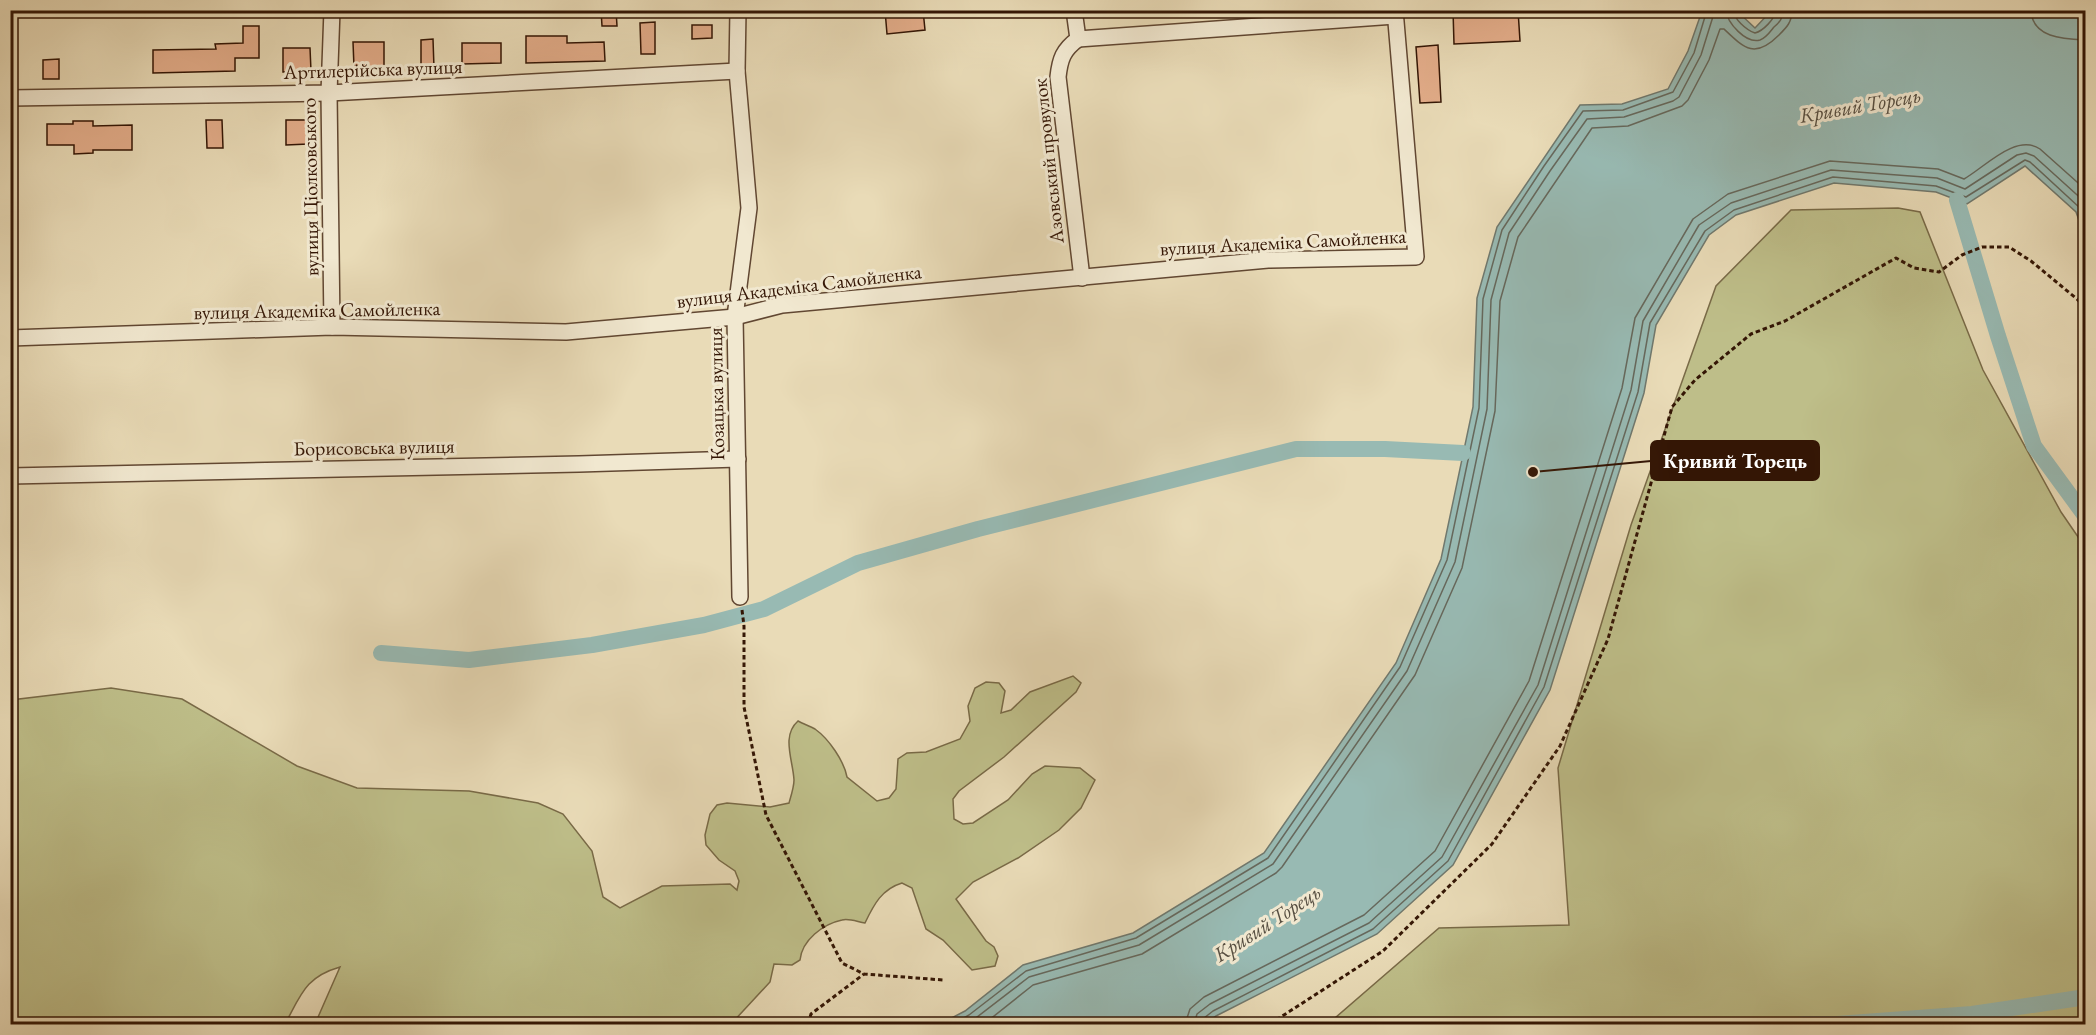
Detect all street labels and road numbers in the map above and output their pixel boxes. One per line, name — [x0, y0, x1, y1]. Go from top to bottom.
street label: Артилерійська вулиця — [282, 53, 463, 85]
street label: Азовський провулок — [1026, 77, 1070, 246]
street label: вулиця Ціолковського — [295, 97, 325, 276]
street label: вулиця Академіка Самойленка — [1159, 223, 1407, 261]
street label: вулиця Академіка Самойленка — [675, 258, 923, 314]
street label: вулиця Академіка Самойленка — [193, 295, 441, 325]
street label: Козацька вулиця — [702, 327, 730, 461]
street label: Борисовська вулиця — [293, 433, 455, 461]

